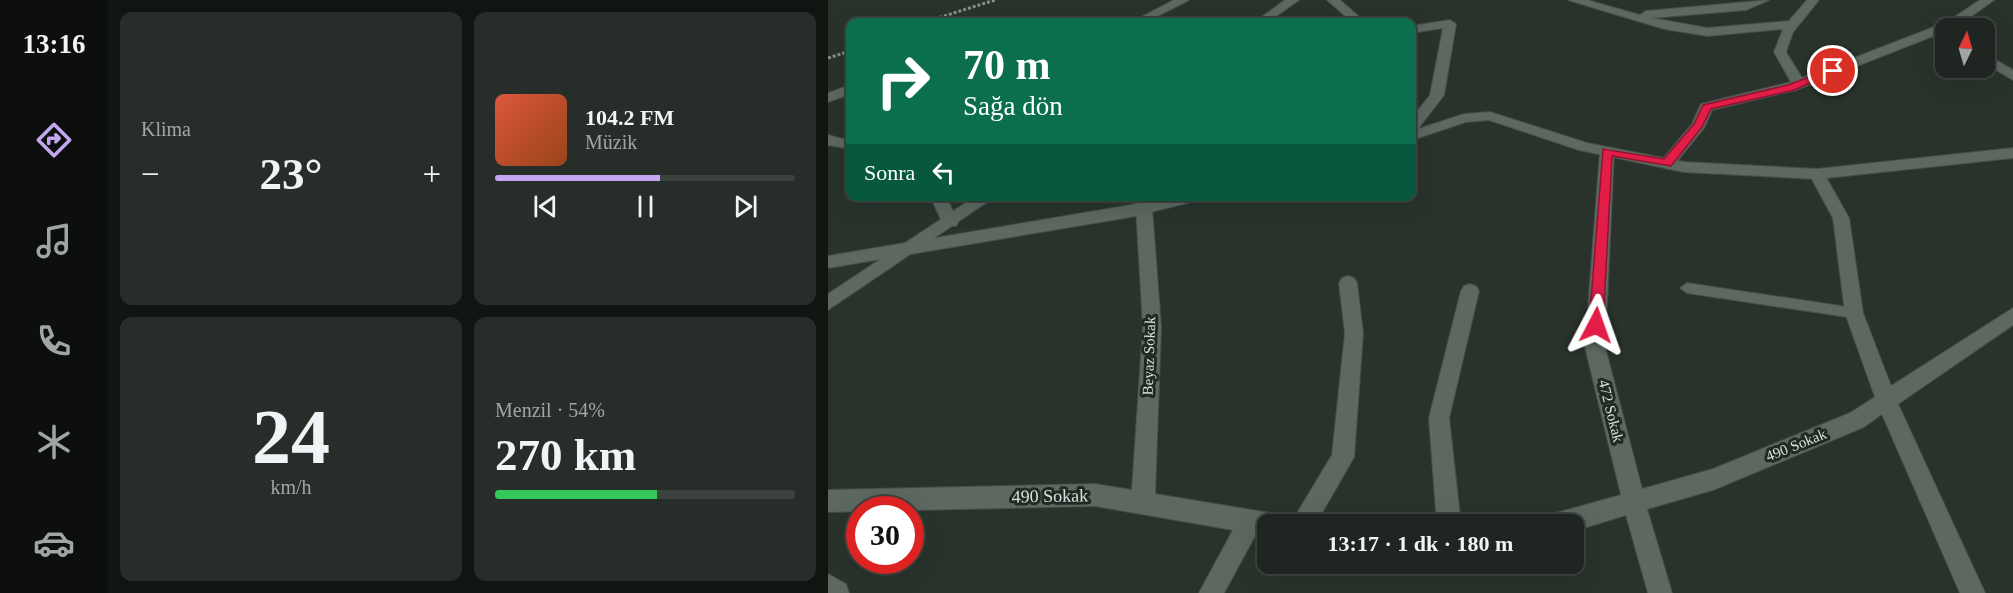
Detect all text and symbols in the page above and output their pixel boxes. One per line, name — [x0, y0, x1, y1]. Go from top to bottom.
north arrow — [1935, 18, 1995, 78]
map controls — [1935, 18, 1995, 78]
text: 13:16 — [23, 29, 86, 59]
icon: right — [864, 42, 942, 120]
text: 70 m — [963, 42, 1051, 88]
pin — [1807, 45, 1858, 96]
icon: arrive — [1816, 54, 1849, 87]
text: Sağa dön — [963, 91, 1063, 121]
text: 104.2 FM — [585, 105, 674, 130]
text: Klima — [141, 118, 191, 140]
icon: directions — [33, 119, 75, 161]
text: Müzik — [585, 131, 637, 153]
text: 23° — [260, 149, 323, 199]
text: − — [141, 156, 160, 192]
text: + — [422, 156, 441, 192]
icon: left — [927, 156, 960, 189]
text: Sonra — [864, 160, 915, 185]
icon: previous — [529, 190, 562, 223]
icon: pause — [629, 190, 662, 223]
icon: next — [729, 190, 762, 223]
icon: music — [33, 220, 75, 262]
position arrow — [1564, 293, 1628, 357]
street label: Beyaz Sokak — [1140, 316, 1158, 396]
icon: phone — [33, 320, 75, 362]
street label: 472 Sokak — [1596, 378, 1627, 444]
text: 24 — [252, 393, 330, 480]
text: Menzil · 54% — [495, 399, 605, 421]
icon: climate — [33, 421, 75, 463]
street label: 490 Sokak — [1763, 425, 1829, 464]
text: 270 km — [495, 430, 636, 480]
text: km/h — [270, 476, 312, 498]
street label: 490 Sokak — [1012, 485, 1088, 507]
speed limit sign: 30 — [846, 496, 924, 574]
icon: car — [33, 522, 75, 564]
text: 13:17 · 1 dk · 180 m — [1328, 531, 1513, 556]

